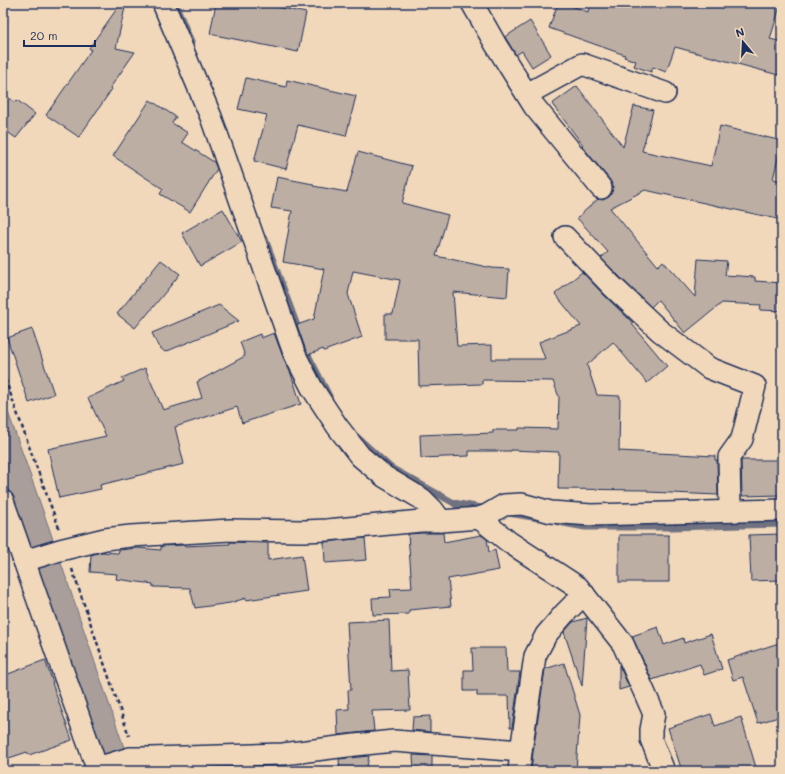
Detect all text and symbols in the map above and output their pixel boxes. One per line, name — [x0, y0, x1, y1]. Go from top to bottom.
scale bar — [24, 22, 95, 48]
north arrow — [723, 22, 763, 62]
text: N — [733, 24, 746, 40]
text: 20 m — [30, 27, 58, 43]

